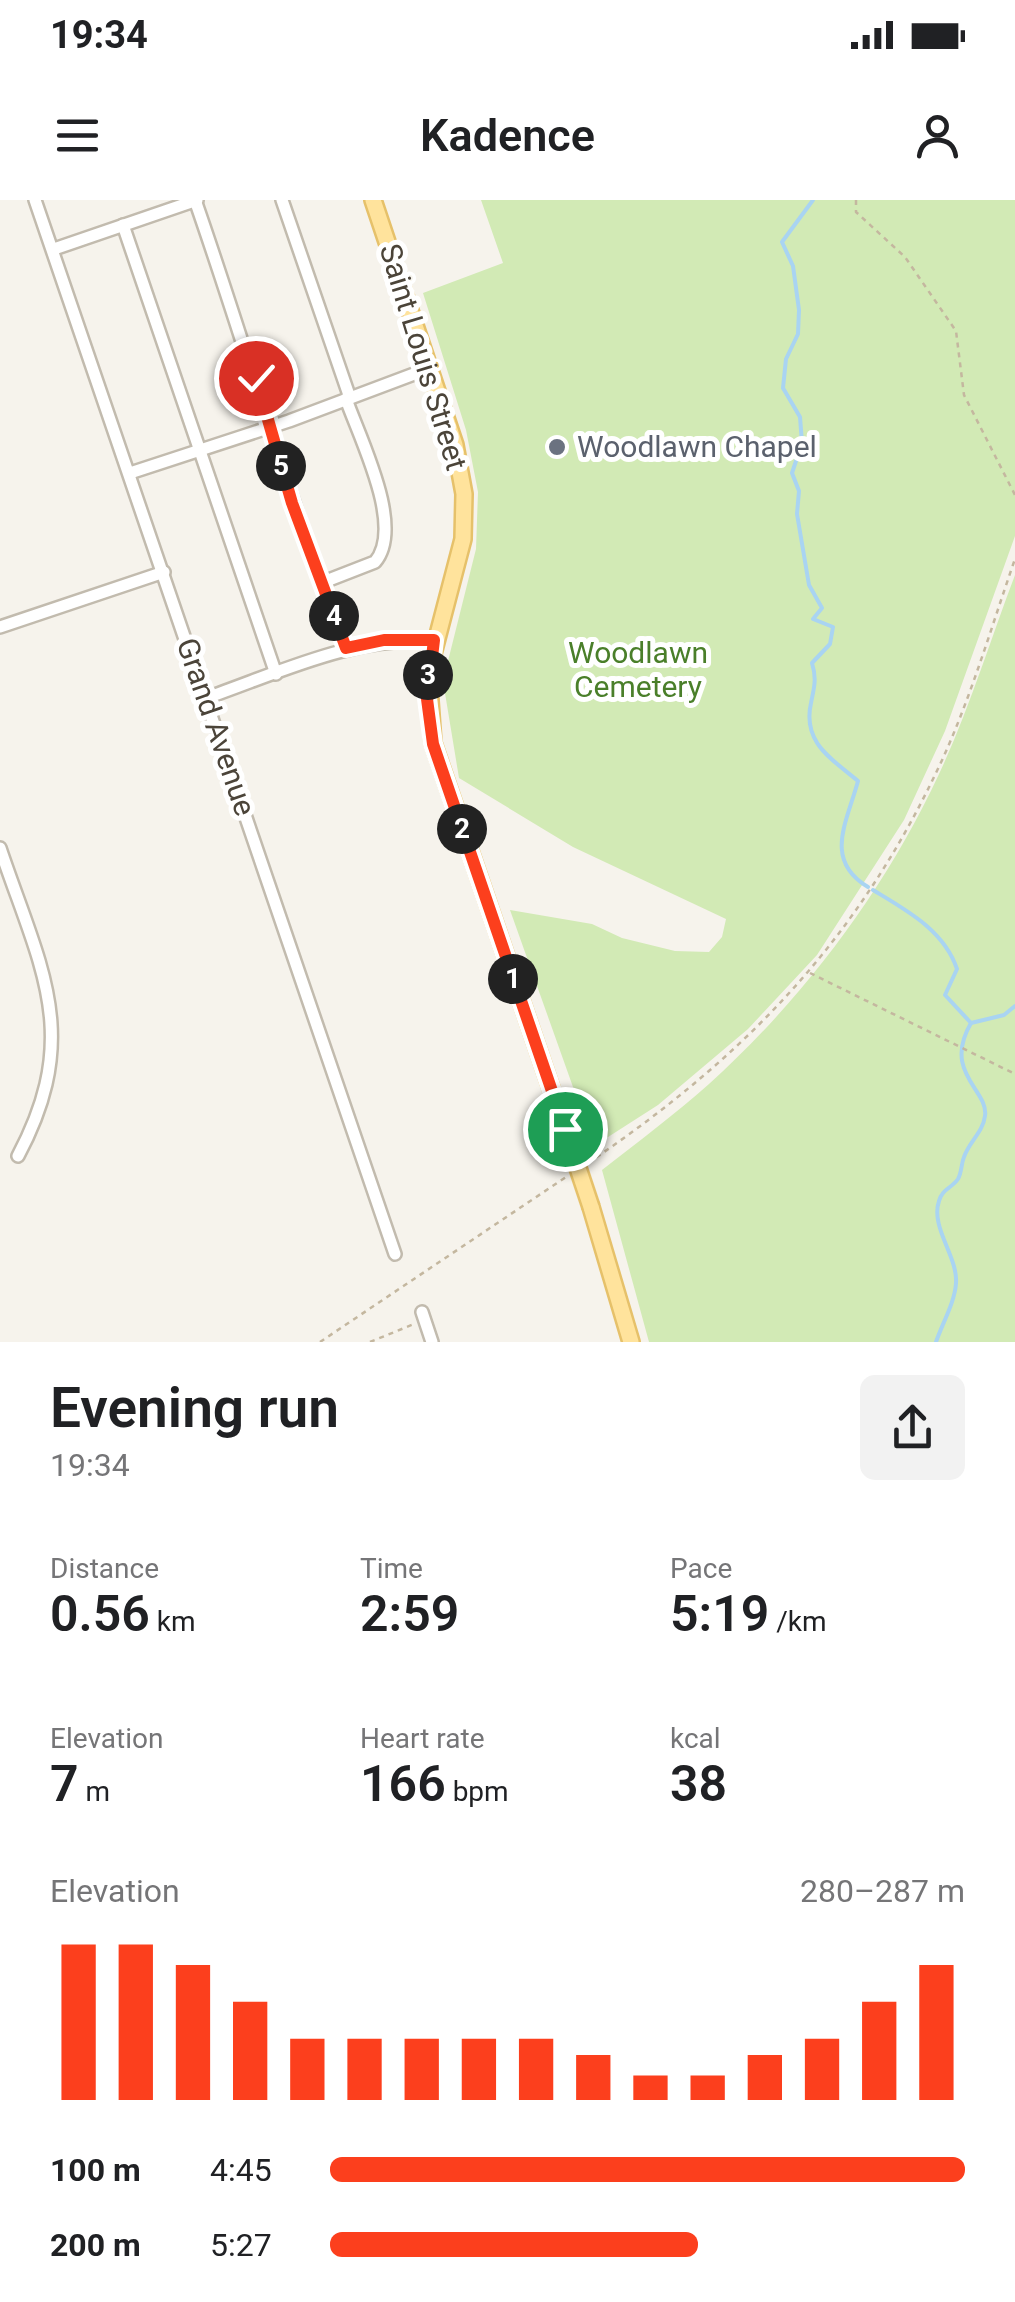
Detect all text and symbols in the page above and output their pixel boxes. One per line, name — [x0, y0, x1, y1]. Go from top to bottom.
text: 19:34 — [50, 13, 148, 57]
icon: menu — [50, 108, 105, 163]
icon: person — [910, 108, 965, 163]
text: Kadence — [420, 109, 595, 162]
street label: Saint Louis Street — [372, 240, 474, 474]
pin — [214, 336, 299, 421]
icon: check — [229, 351, 284, 406]
place label: Woodlawn Chapel — [577, 429, 817, 464]
marker: Woodlawn Chapel — [546, 436, 568, 458]
pin: 5 — [256, 441, 306, 491]
text: 5 — [273, 449, 289, 482]
pin: 4 — [309, 591, 359, 641]
text: 4 — [326, 599, 342, 632]
street label: Grand Avenue — [170, 634, 263, 820]
park label: Woodlawn Cemetery — [568, 635, 708, 704]
pin: 3 — [403, 650, 453, 700]
text: 3 — [420, 658, 436, 691]
pin: 2 — [437, 804, 487, 854]
text: 2 — [454, 812, 470, 845]
pin: 1 — [488, 954, 538, 1004]
text: 1 — [505, 962, 521, 995]
pin — [523, 1087, 608, 1172]
icon: arrive — [538, 1102, 593, 1157]
button: share — [860, 1375, 965, 1480]
text: Evening run — [50, 1376, 339, 1440]
text: 19:34 — [50, 1446, 130, 1484]
text: Distance — [50, 1552, 159, 1585]
text: Time — [360, 1552, 423, 1585]
text: Pace — [670, 1552, 732, 1585]
text: 0.56 — [50, 1585, 150, 1643]
text: 2:59 — [360, 1585, 459, 1643]
text: 5:19 — [670, 1585, 769, 1643]
text: km — [150, 1605, 196, 1638]
text: /km — [769, 1605, 827, 1638]
text: Elevation — [50, 1722, 163, 1755]
text: Heart rate — [360, 1722, 485, 1755]
text: kcal — [670, 1722, 721, 1755]
text: 7 — [50, 1755, 79, 1813]
text: 166 — [360, 1755, 446, 1813]
text: 38 — [670, 1755, 727, 1813]
text: m — [79, 1775, 110, 1808]
text: bpm — [446, 1775, 509, 1808]
text: Elevation — [50, 1872, 180, 1910]
text: 280–287 m — [800, 1872, 965, 1910]
text: 100 m — [50, 2151, 141, 2189]
text: 4:45 — [210, 2151, 272, 2189]
text: 200 m — [50, 2226, 141, 2264]
text: 5:27 — [210, 2226, 272, 2264]

